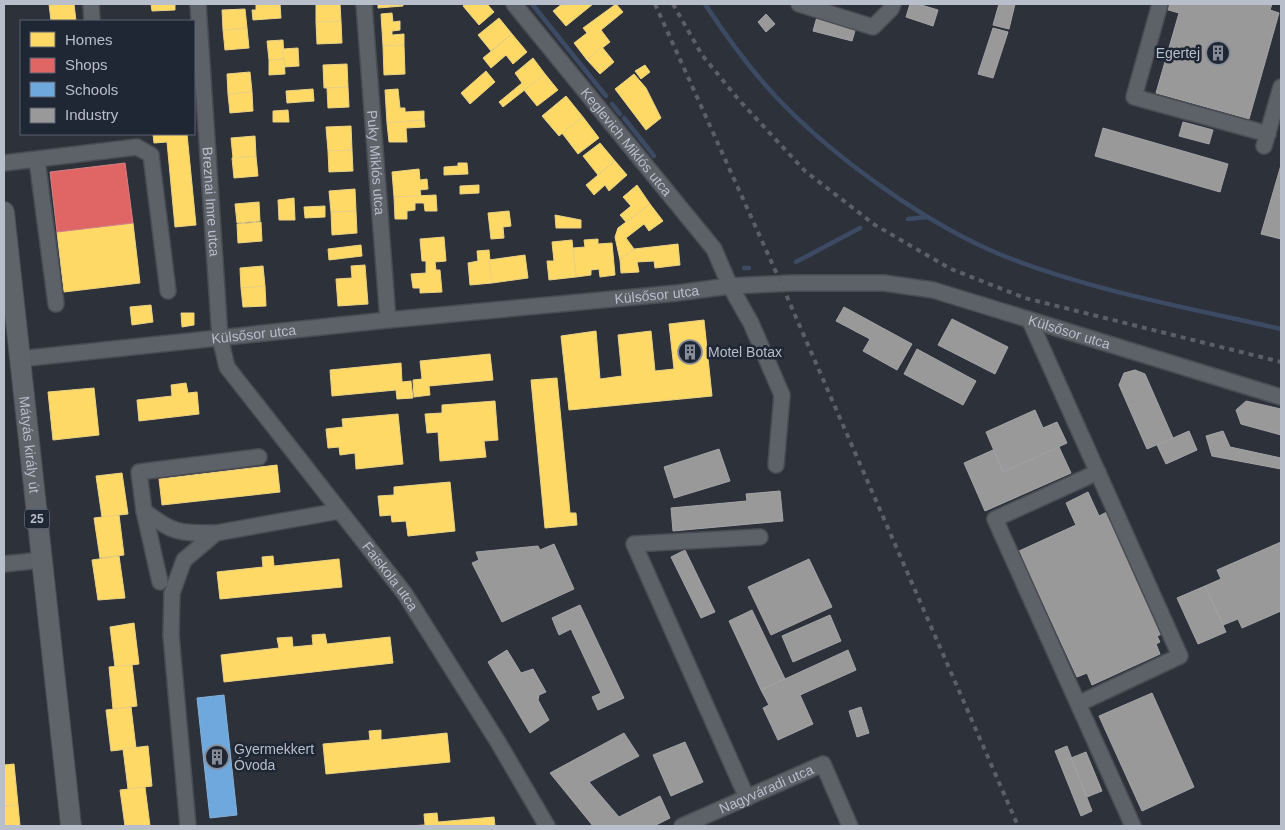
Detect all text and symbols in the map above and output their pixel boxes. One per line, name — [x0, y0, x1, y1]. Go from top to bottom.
legend — [20, 20, 195, 135]
text: Homes — [65, 31, 113, 48]
building icon: Egertej — [1205, 40, 1231, 66]
place label: Egertej — [1156, 45, 1200, 61]
text: Shops — [65, 56, 108, 73]
text: Schools — [65, 81, 118, 98]
street label: Keglevich Miklós utca — [578, 85, 676, 199]
text: Industry — [65, 106, 119, 123]
street label: Puky Miklós utca — [364, 110, 388, 216]
street label: Breznai Imre utca — [199, 146, 223, 257]
street label: Külsősor utca — [614, 282, 700, 307]
street label: Külsősor utca — [1026, 312, 1112, 352]
street label: Külsősor utca — [211, 322, 297, 347]
building icon: Motel Botax — [677, 339, 703, 365]
place label: Motel Botax — [708, 344, 782, 360]
street label: Mátyás király út — [16, 395, 43, 494]
road number: 25 — [24, 509, 50, 528]
street label: Faiskola utca — [359, 538, 422, 614]
place label: Gyermekkert Óvoda — [234, 741, 314, 773]
building icon: Gyermekkert Óvoda — [204, 744, 230, 770]
street label: Nagyváradi utca — [717, 761, 816, 817]

